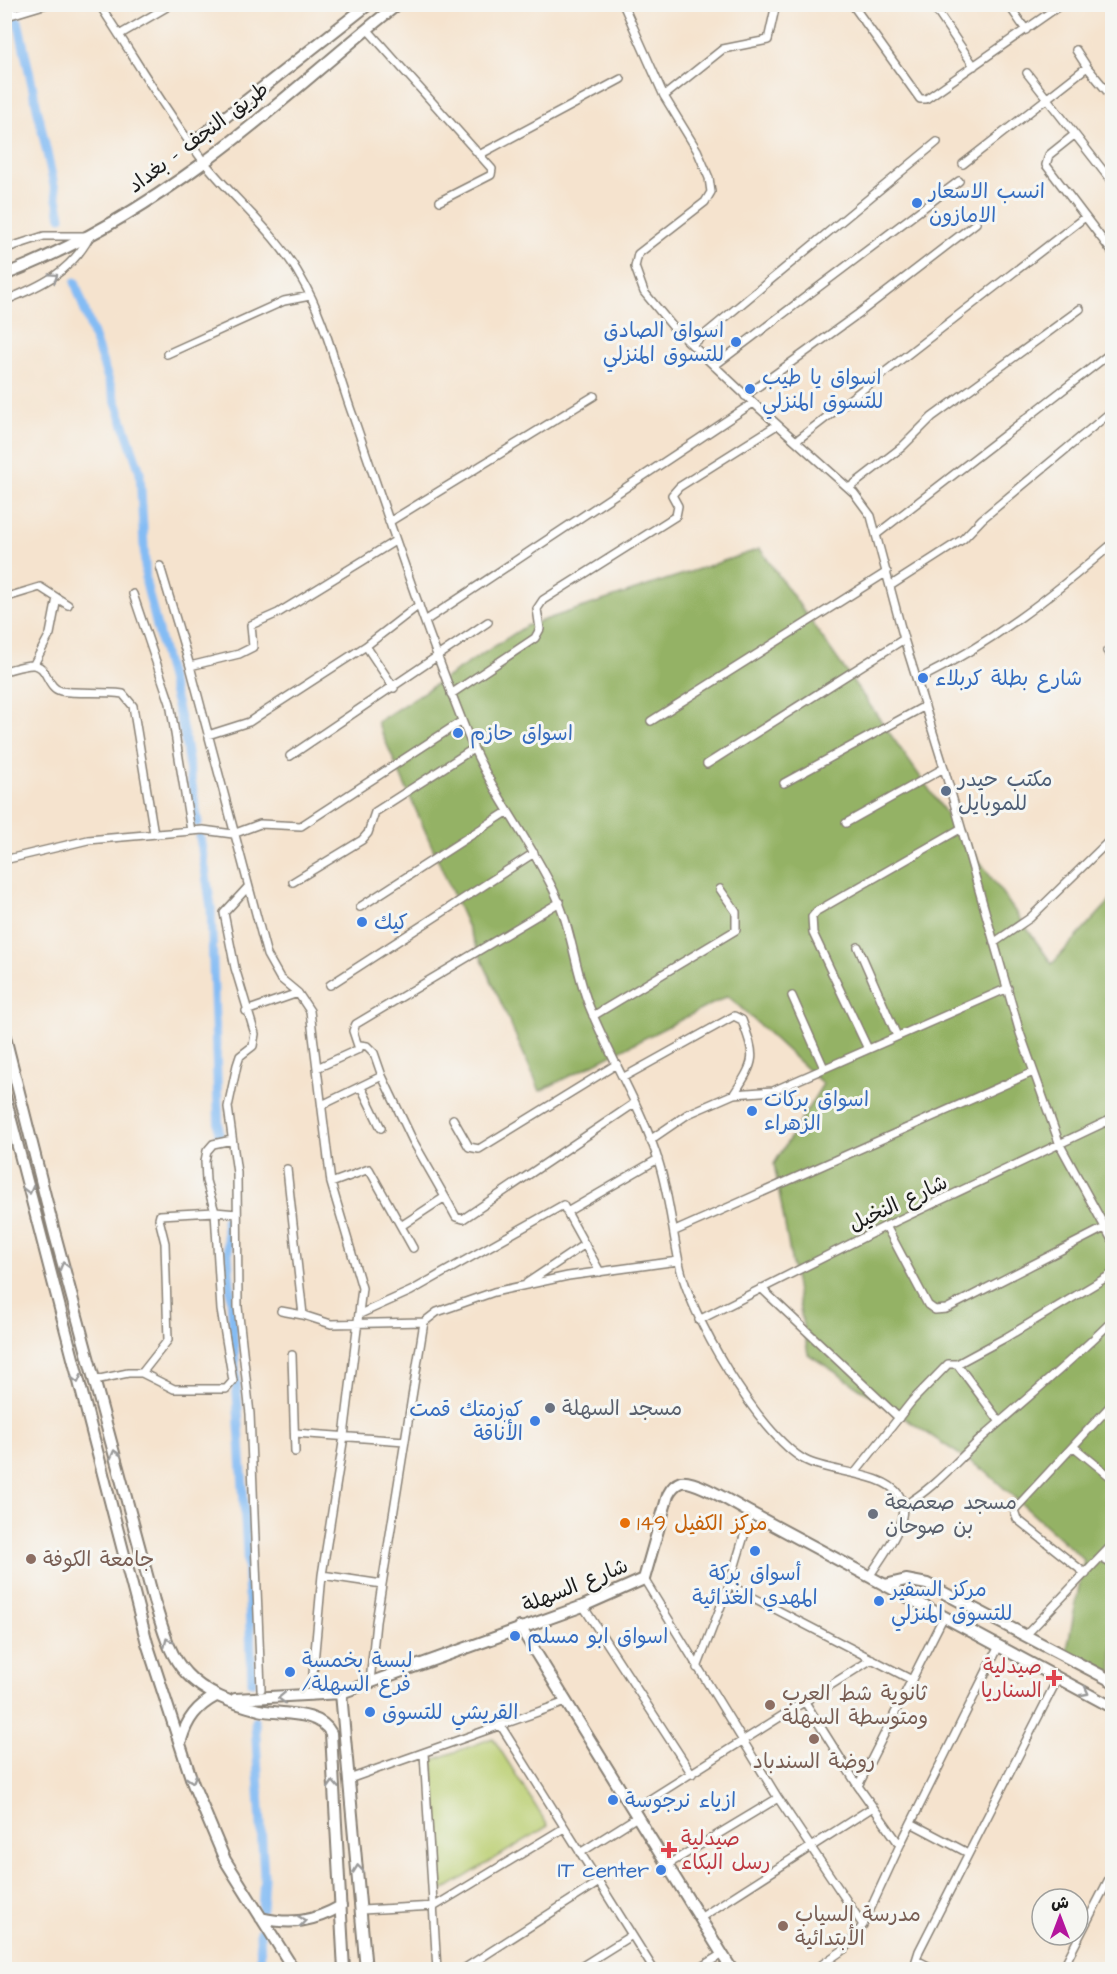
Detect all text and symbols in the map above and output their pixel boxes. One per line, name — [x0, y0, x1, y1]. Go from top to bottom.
street label: طريق النجف - بغداد — [122, 75, 275, 200]
place label: انسب الاسعار الامازون — [927, 177, 1045, 230]
marker: انسب الاسعار الامازون — [910, 196, 924, 210]
one-way arrow — [48, 273, 59, 284]
place label: اسواق الصادق للتسوق المنزلي — [603, 316, 724, 373]
marker: اسواق الصادق للتسوق المنزلي — [729, 335, 743, 349]
place label: اسواق يا طيب للتسوق المنزلي — [762, 363, 883, 420]
marker: اسواق يا طيب للتسوق المنزلي — [743, 382, 757, 396]
place label: شارع بطلة كربلاء — [935, 664, 1082, 693]
marker: شارع بطلة كربلاء — [916, 671, 930, 685]
place label: اسواق حازم — [470, 719, 573, 749]
marker: اسواق حازم — [451, 726, 465, 740]
place label: مكتب حيدر للموبايل — [956, 765, 1053, 818]
marker: مكتب حيدر للموبايل — [939, 784, 953, 798]
place label: كيك — [374, 908, 408, 937]
marker: كيك — [355, 915, 369, 929]
place label: اسواق بركات الزهراء — [764, 1085, 869, 1138]
marker: اسواق بركات الزهراء — [745, 1104, 759, 1118]
street label: شارع النخيل — [844, 1168, 952, 1239]
one-way arrow — [22, 1185, 35, 1195]
one-way arrow — [59, 1261, 71, 1272]
one-way arrow — [70, 1374, 83, 1384]
place label: مسجد السهلة — [562, 1394, 682, 1423]
place label: كوزمتك قمت الأناقة — [409, 1395, 523, 1448]
marker: مسجد السهلة — [543, 1401, 557, 1415]
marker: كوزمتك قمت الأناقة — [528, 1414, 542, 1428]
one-way arrow — [109, 1450, 122, 1460]
place label: مسجد صعصعة بن صوحان — [885, 1488, 1017, 1541]
marker: مسجد صعصعة بن صوحان — [866, 1507, 880, 1521]
place label: مركز الكفيل 149 — [637, 1509, 767, 1538]
marker: مركز الكفيل 149 — [618, 1516, 632, 1530]
marker: أسواق بركة المهدي الغذائية — [748, 1544, 762, 1558]
place label: جامعة الكوفة — [43, 1545, 154, 1574]
street label: شارع السهلة — [518, 1551, 632, 1620]
marker: جامعة الكوفة — [24, 1552, 38, 1566]
place label: أسواق بركة المهدي الغذائية — [692, 1559, 818, 1612]
place label: مركز السفير للتسوق المنزلي — [889, 1575, 1012, 1632]
marker: مركز السفير للتسوق المنزلي — [872, 1594, 886, 1608]
place label: اسواق ابو مسلم — [527, 1622, 668, 1652]
marker: اسواق ابو مسلم — [508, 1629, 522, 1643]
one-way arrow — [163, 1637, 175, 1648]
place label: لبسة بخمسة /فرع السهلة — [302, 1646, 413, 1699]
place label: صيدلية السناريا — [981, 1652, 1042, 1705]
marker: لبسة بخمسة /فرع السهلة — [283, 1665, 297, 1679]
marker: صيدلية السناريا — [1047, 1671, 1061, 1685]
place label: ثانوية شط العرب ومتوسطة السهلة — [782, 1679, 928, 1732]
one-way arrow — [1079, 1685, 1089, 1696]
one-way arrow — [277, 1691, 286, 1704]
place label: القريشي للتسوق — [382, 1698, 518, 1731]
marker: ثانوية شط العرب ومتوسطة السهلة — [763, 1698, 777, 1712]
marker: القريشي للتسوق — [363, 1705, 377, 1719]
marker: روضة السندباد — [807, 1732, 821, 1746]
place label: روضة السندباد — [753, 1747, 875, 1776]
one-way arrow — [185, 1773, 197, 1784]
one-way arrow — [327, 1781, 340, 1790]
place label: ازياء نرجوسة — [625, 1786, 736, 1815]
marker: ازياء نرجوسة — [606, 1793, 620, 1807]
place label: صيدلية رسل البكاء — [681, 1824, 770, 1877]
marker: صيدلية رسل البكاء — [662, 1843, 676, 1857]
place label: IT center — [558, 1856, 649, 1885]
marker: IT center — [654, 1863, 668, 1877]
one-way arrow — [352, 1865, 365, 1874]
north arrow — [1030, 1887, 1090, 1947]
text: ش — [1051, 1892, 1069, 1914]
place label: مدرسة السياب الأبتدائية — [795, 1900, 921, 1953]
one-way arrow — [297, 1915, 307, 1927]
marker: مدرسة السياب الأبتدائية — [776, 1919, 790, 1933]

